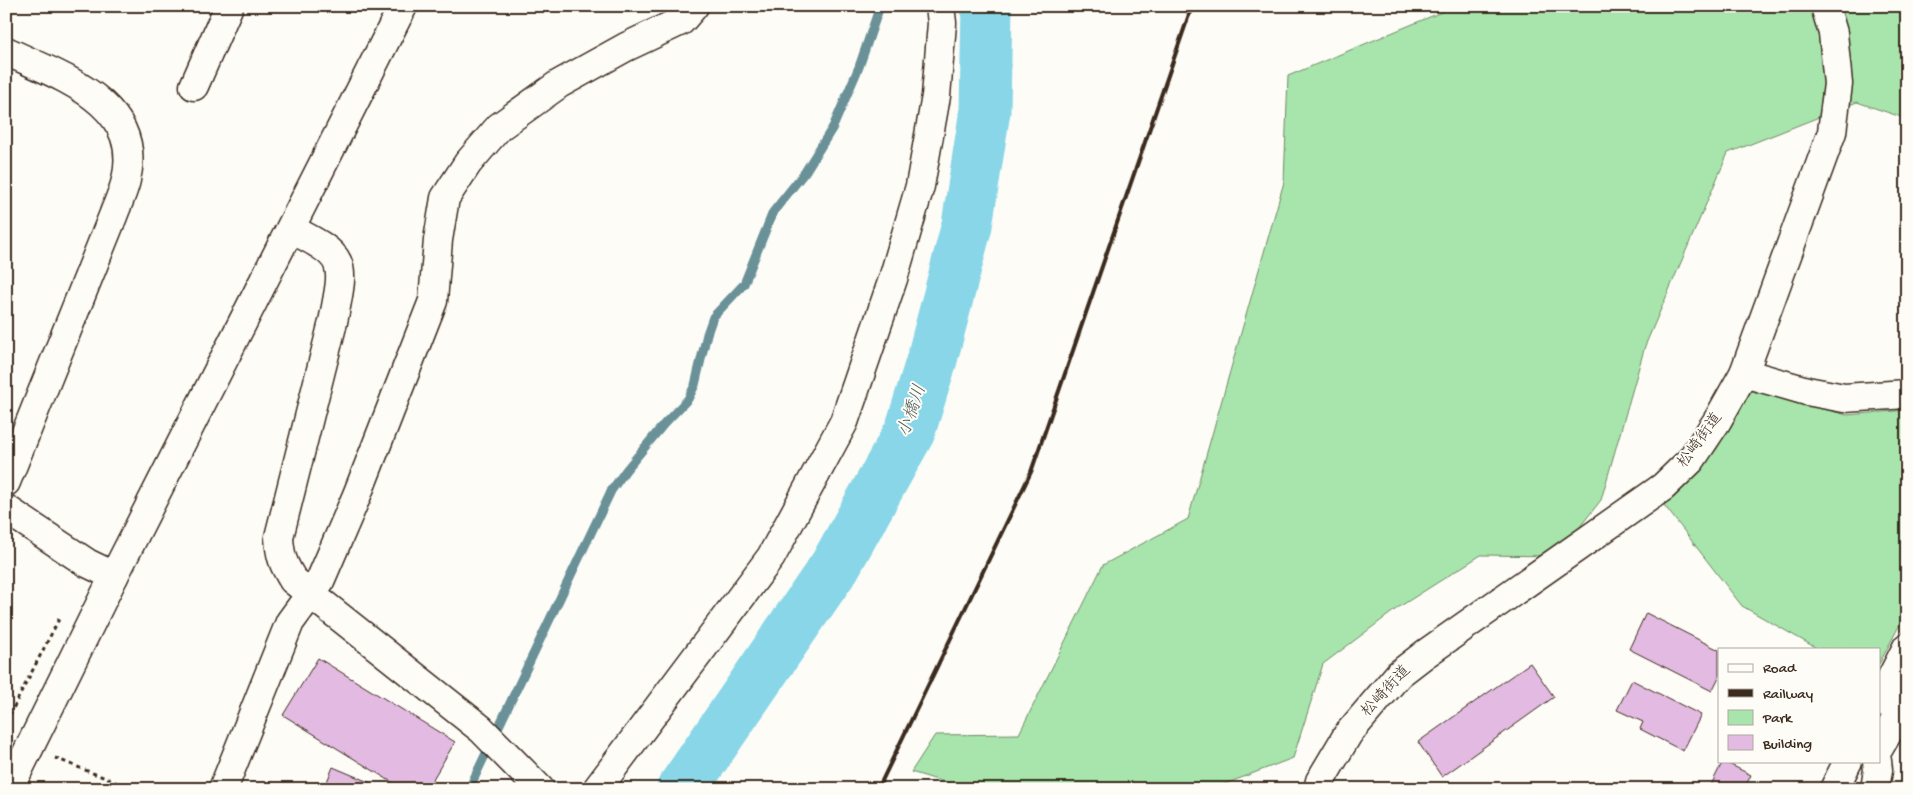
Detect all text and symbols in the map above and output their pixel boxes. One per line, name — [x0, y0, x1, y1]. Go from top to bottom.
water label: 小橋川 — [893, 382, 932, 440]
street label: 松崎街道 — [1674, 409, 1727, 472]
legend — [1718, 648, 1880, 762]
text: Road — [1763, 660, 1797, 678]
street label: 松崎街道 — [1357, 661, 1416, 722]
text: Railway — [1763, 686, 1814, 704]
text: Park — [1762, 710, 1793, 728]
text: Building — [1762, 736, 1812, 754]

